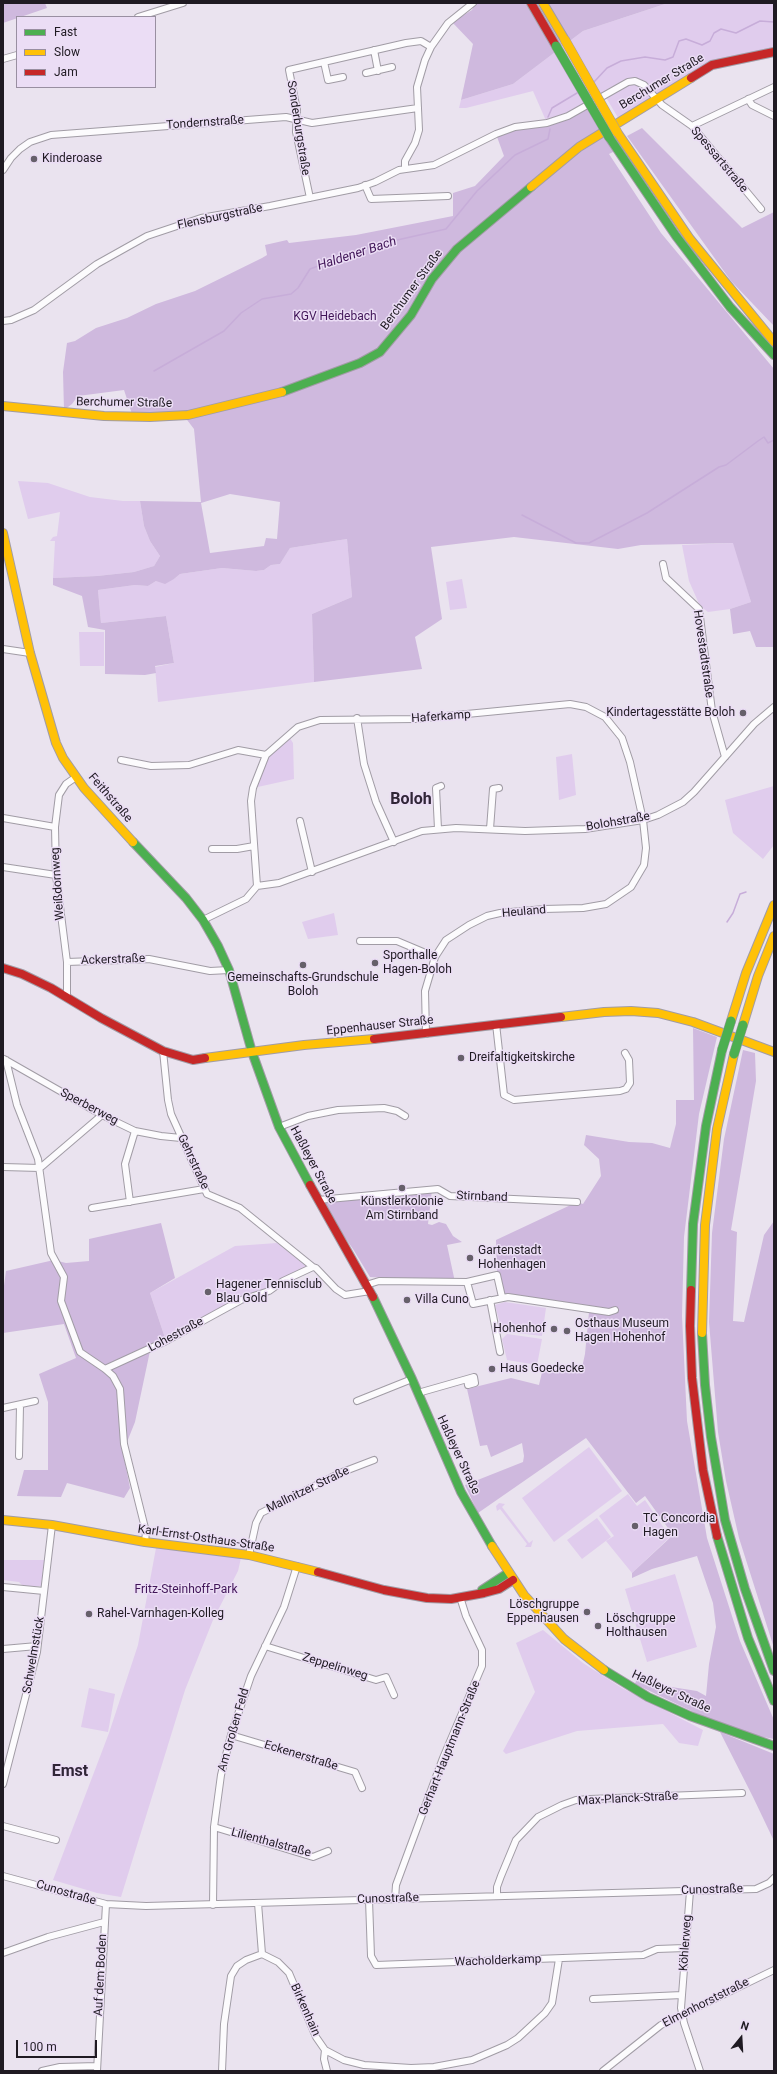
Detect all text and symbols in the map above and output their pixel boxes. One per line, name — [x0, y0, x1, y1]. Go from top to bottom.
legend — [16, 16, 156, 88]
text: Fast — [54, 25, 77, 39]
text: Slow — [54, 45, 80, 59]
street label: Berchumer Straße — [617, 51, 707, 113]
text: Jam — [54, 65, 78, 79]
street label: Sonderburgstraße — [283, 80, 313, 176]
street label: Tondernstraße — [166, 113, 244, 133]
street label: Spessartstraße — [687, 124, 751, 196]
place label: Kinderoase — [42, 152, 102, 166]
marker: Kinderoase — [29, 154, 39, 164]
street label: Flensburgstraße — [176, 201, 264, 233]
water label: Haldener Bach — [316, 234, 398, 274]
street label: Berchumer Straße — [378, 247, 446, 333]
park label: KGV Heidebach — [293, 310, 377, 324]
street label: Berchumer Straße — [76, 395, 172, 411]
street label: Hovestadtstraße — [690, 609, 716, 699]
place label: Kindertagesstätte Boloh — [606, 706, 735, 720]
street label: Haferkamp — [411, 708, 471, 726]
marker: Kindertagesstätte Boloh — [738, 708, 748, 718]
street label: Feithstraße — [85, 771, 135, 825]
district label: Boloh — [390, 790, 432, 810]
street label: Bolohstraße — [585, 809, 651, 835]
street label: Weißdornweg — [48, 847, 68, 921]
street label: Heuland — [501, 903, 547, 921]
place label: Sporthalle Hagen-Boloh — [383, 949, 452, 977]
street label: Ackerstraße — [81, 952, 145, 968]
marker: Sporthalle Hagen-Boloh — [370, 958, 380, 968]
marker: Gemeinschafts-Grundschule Boloh — [298, 960, 308, 970]
place label: Gemeinschafts-Grundschule Boloh — [227, 971, 379, 999]
street label: Eppenhauser Straße — [326, 1013, 434, 1039]
place label: Dreifaltigkeitskirche — [469, 1051, 575, 1065]
marker: Dreifaltigkeitskirche — [456, 1053, 466, 1063]
street label: Sperberweg — [58, 1086, 120, 1128]
street label: Haßleyer Straße — [287, 1124, 339, 1206]
street label: Gehrstraße — [174, 1132, 212, 1192]
marker: Künstlerkolonie Am Stirnband — [397, 1183, 407, 1193]
street label: Stirnband — [456, 1189, 508, 1205]
place label: Künstlerkolonie Am Stirnband — [361, 1195, 443, 1223]
place label: Gartenstadt Hohenhagen — [478, 1244, 546, 1272]
marker: Gartenstadt Hohenhagen — [465, 1253, 475, 1263]
place label: Hagener Tennisclub Blau Gold — [216, 1278, 322, 1306]
marker: Hagener Tennisclub Blau Gold — [203, 1287, 213, 1297]
place label: Villa Cuno — [415, 1293, 469, 1307]
marker: Villa Cuno — [402, 1295, 412, 1305]
street label: Lohestraße — [146, 1314, 206, 1356]
place label: Osthaus Museum Hagen Hohenhof — [575, 1317, 669, 1345]
place label: Hohenhof — [493, 1322, 546, 1336]
marker: Hohenhof — [549, 1324, 559, 1334]
marker: Osthaus Museum Hagen Hohenhof — [562, 1326, 572, 1336]
place label: Haus Goedecke — [500, 1362, 584, 1376]
marker: Haus Goedecke — [487, 1364, 497, 1374]
street label: Haßleyer Straße — [433, 1413, 483, 1497]
street label: Mallnitzer Straße — [264, 1464, 352, 1516]
place label: TC Concordia Hagen — [643, 1512, 715, 1540]
marker: TC Concordia Hagen — [630, 1521, 640, 1531]
street label: Karl-Ernst-Osthaus-Straße — [137, 1522, 275, 1556]
park label: Fritz-Steinhoff-Park — [135, 1583, 237, 1597]
place label: Löschgruppe Eppenhausen — [507, 1598, 579, 1626]
place label: Rahel-Varnhagen-Kolleg — [97, 1607, 224, 1621]
marker: Löschgruppe Eppenhausen — [582, 1607, 592, 1617]
marker: Rahel-Varnhagen-Kolleg — [84, 1609, 94, 1619]
place label: Löschgruppe Holthausen — [606, 1612, 676, 1640]
street label: Schwelmstück — [20, 1615, 48, 1695]
marker: Löschgruppe Holthausen — [593, 1621, 603, 1631]
street label: Zeppelinweg — [300, 1650, 370, 1684]
street label: Haßleyer Straße — [629, 1667, 713, 1717]
street label: Gerhart-Hauptmann-Straße — [416, 1678, 484, 1818]
street label: Am Großen Feld — [215, 1687, 253, 1773]
street label: Eckenerstraße — [262, 1738, 340, 1774]
district label: Emst — [52, 1762, 88, 1782]
street label: Max-Planck-Straße — [577, 1789, 679, 1809]
street label: Lilienthalstraße — [229, 1825, 313, 1861]
street label: Cunostraße — [34, 1878, 98, 1908]
street label: Cunostraße — [681, 1882, 743, 1898]
street label: Cunostraße — [357, 1891, 419, 1907]
street label: Köhlerweg — [677, 1914, 695, 1972]
street label: Auf dem Boden — [92, 1934, 110, 2016]
street label: Wacholderkamp — [454, 1952, 542, 1970]
street label: Elmenhorststraße — [660, 1975, 752, 2031]
street label: Birkenhain — [287, 1981, 323, 2039]
north arrow — [721, 2018, 761, 2058]
text: N — [739, 2019, 751, 2033]
scale bar — [18, 2032, 99, 2058]
text: 100 m — [23, 2040, 57, 2054]

